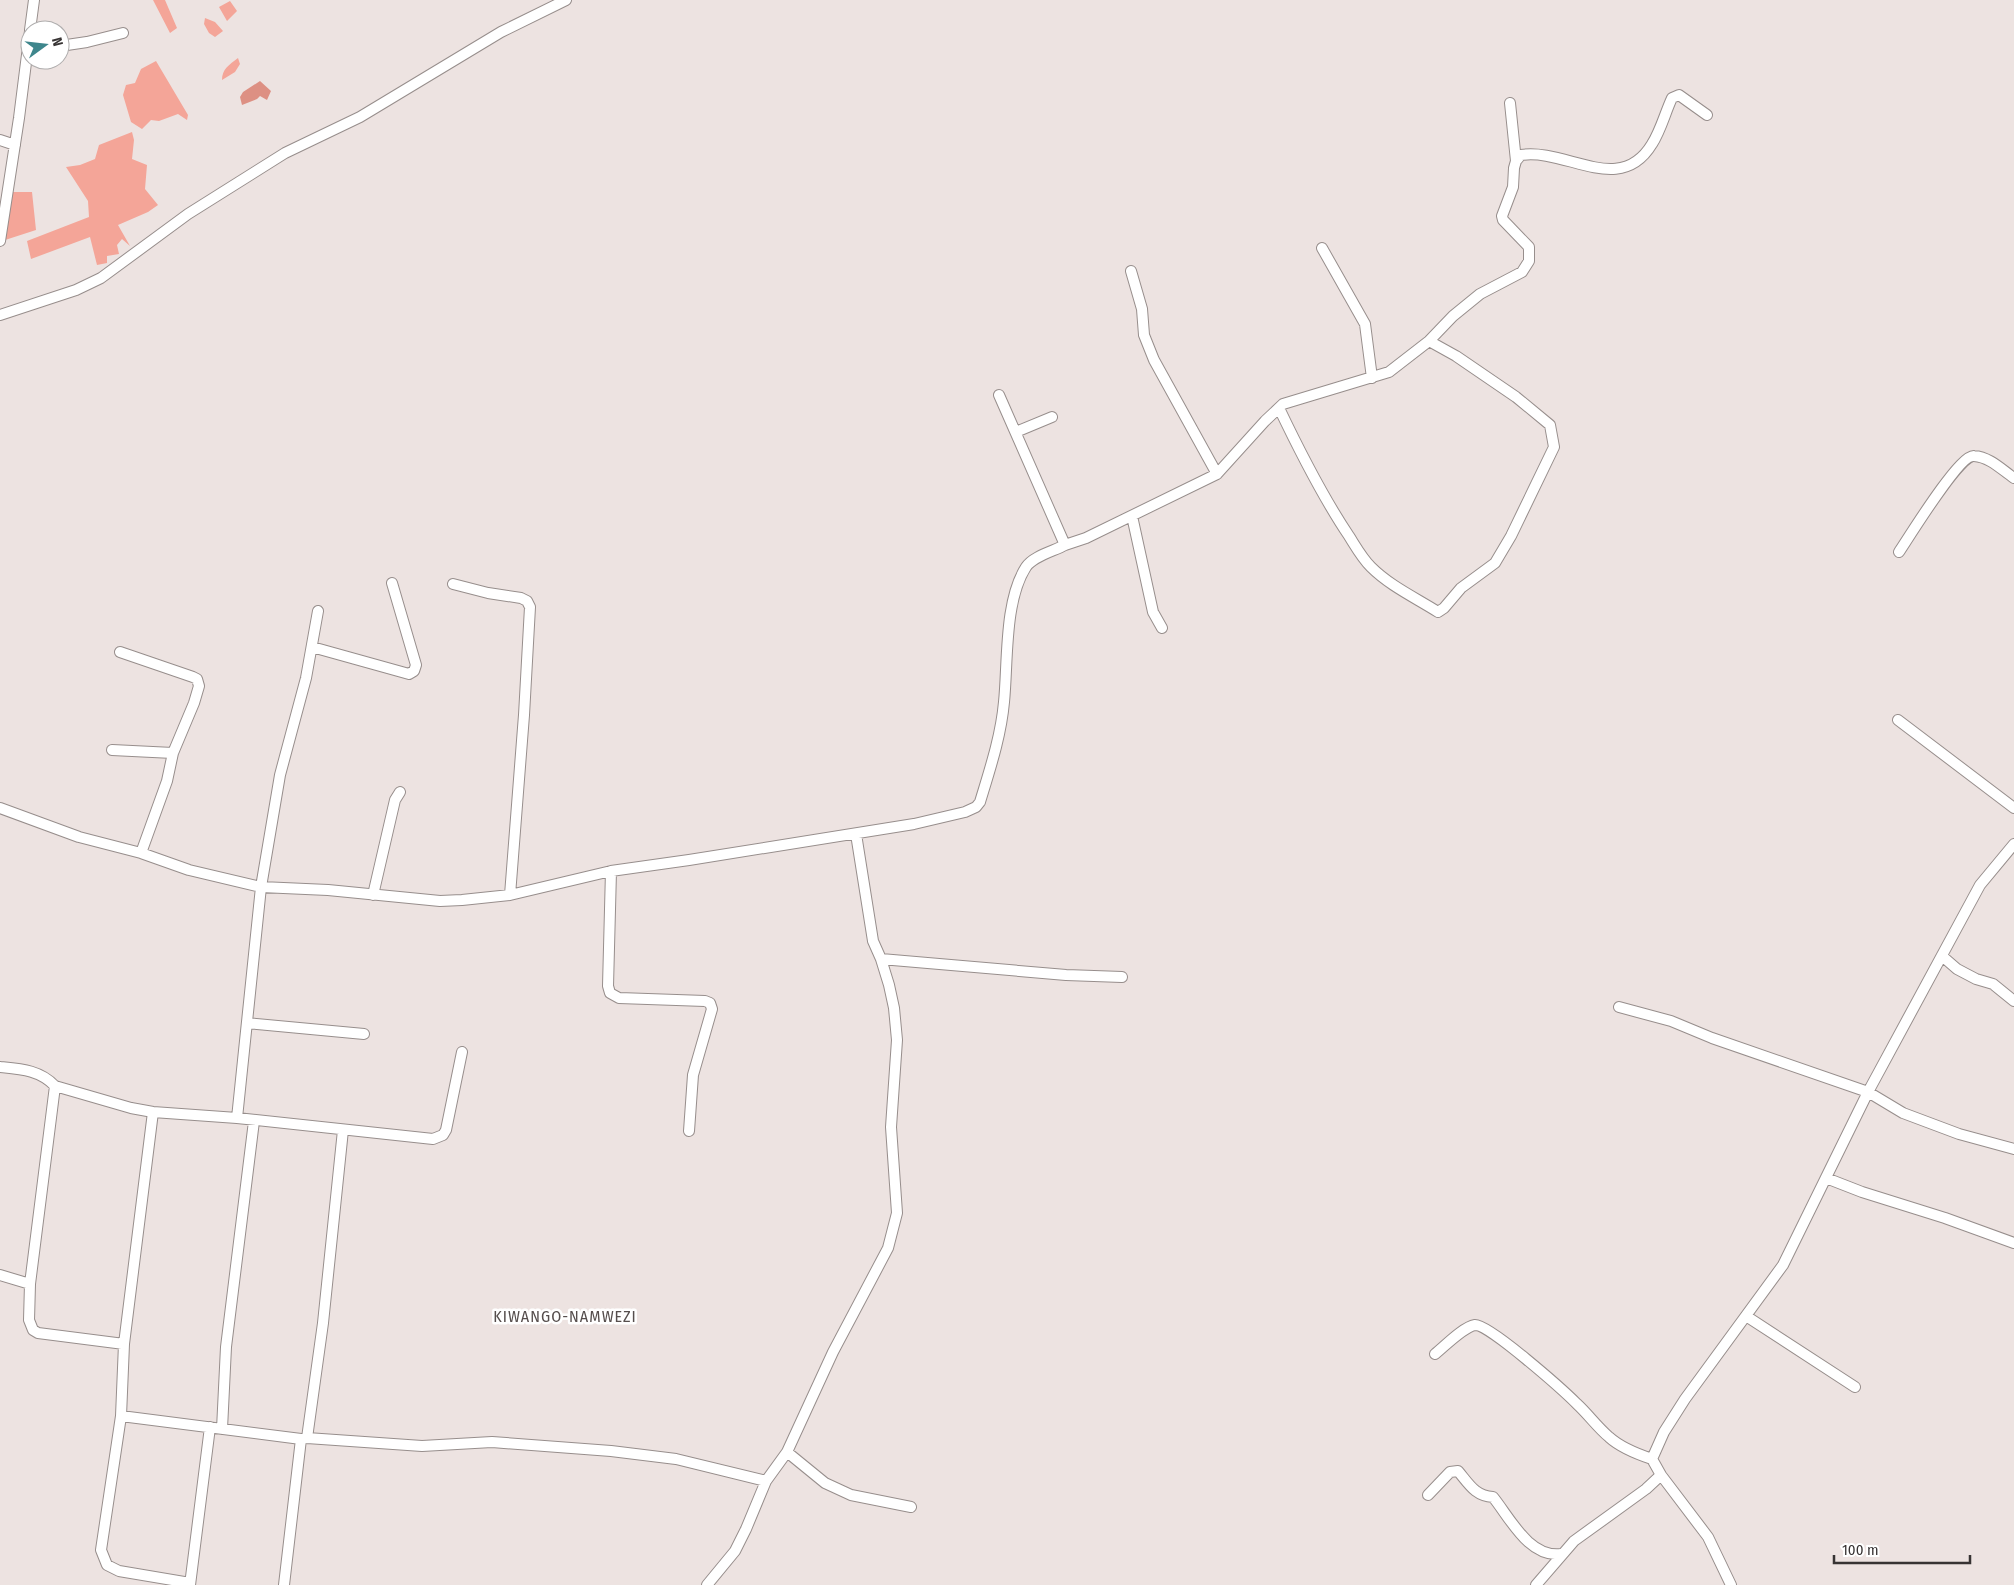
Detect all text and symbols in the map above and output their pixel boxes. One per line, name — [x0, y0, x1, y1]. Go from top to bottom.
north arrow — [20, 20, 70, 70]
text: N — [48, 36, 66, 48]
district label: KIWANGO-NAMWEZI — [493, 1307, 637, 1326]
scale bar — [1834, 1532, 1970, 1564]
text: 100 m — [1842, 1541, 1879, 1559]

